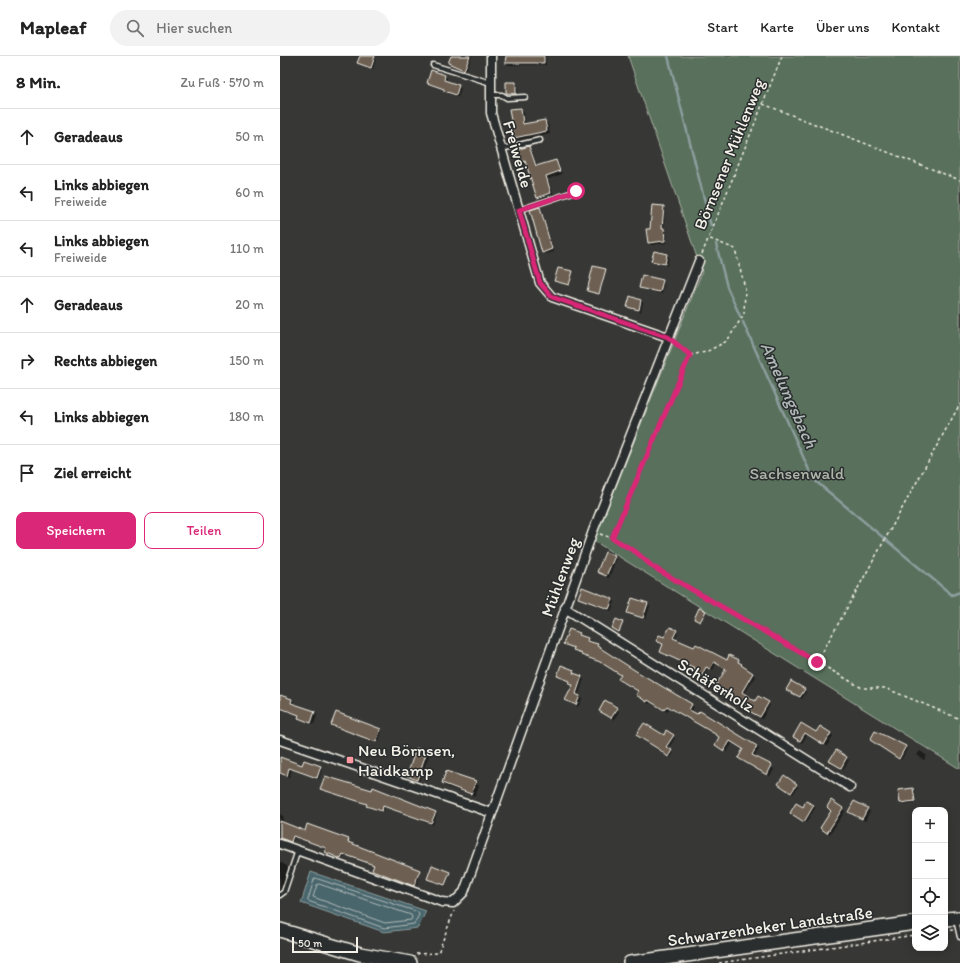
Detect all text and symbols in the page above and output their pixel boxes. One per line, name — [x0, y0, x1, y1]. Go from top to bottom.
search box — [110, 10, 390, 46]
text: Mapleaf — [20, 16, 86, 39]
icon: search — [124, 17, 146, 39]
text: Hier suchen — [156, 19, 232, 37]
text: Start — [707, 19, 738, 36]
text: Karte — [760, 19, 794, 36]
text: Über uns — [816, 19, 869, 36]
text: Kontakt — [891, 19, 940, 36]
text: 8 Min. — [16, 72, 61, 92]
text: Zu Fuß · 570 m — [181, 75, 264, 90]
street label: Börnsener Mühlenweg — [690, 75, 769, 233]
street label: Freiweide — [499, 118, 537, 190]
icon: ahead — [16, 126, 38, 148]
text: Geradeaus — [54, 128, 123, 146]
text: 50 m — [235, 129, 264, 144]
text: Links abbiegen — [54, 176, 149, 194]
icon: left — [16, 182, 38, 204]
route start — [567, 182, 585, 200]
text: 60 m — [235, 185, 264, 200]
text: Freiweide — [54, 194, 107, 209]
text: Links abbiegen — [54, 232, 149, 250]
icon: left — [16, 238, 38, 260]
text: 110 m — [230, 241, 264, 256]
text: Freiweide — [54, 250, 107, 265]
icon: ahead — [16, 294, 38, 316]
text: Geradeaus — [54, 296, 123, 314]
text: 20 m — [235, 297, 264, 312]
water label: Amelungsbach — [756, 338, 823, 452]
icon: right — [16, 350, 38, 372]
text: Rechts abbiegen — [54, 352, 157, 370]
text: 150 m — [229, 353, 264, 368]
icon: left — [16, 406, 38, 428]
text: Links abbiegen — [54, 408, 149, 426]
text: 180 m — [229, 409, 264, 424]
icon: arrive — [16, 462, 38, 484]
park label: Sachsenwald — [750, 463, 845, 483]
text: Ziel erreicht — [54, 464, 131, 482]
button: Speichern — [16, 512, 136, 549]
button: Teilen — [144, 512, 264, 549]
street label: Mühlenweg — [536, 534, 584, 619]
route end — [808, 653, 826, 671]
street label: Schäferholz — [674, 654, 758, 716]
place label: Neu Börnsen, Haidkamp — [358, 740, 455, 780]
marker: Neu Börnsen, Haidkamp — [345, 755, 355, 765]
map controls — [912, 807, 948, 951]
button: + — [912, 807, 948, 843]
button: − — [912, 843, 948, 879]
button: locate — [912, 879, 948, 915]
street label: Schwarzenbeker Landstraße — [666, 902, 874, 950]
button: layers — [912, 915, 948, 951]
scale bar — [292, 935, 358, 954]
text: 50 m — [298, 937, 322, 950]

